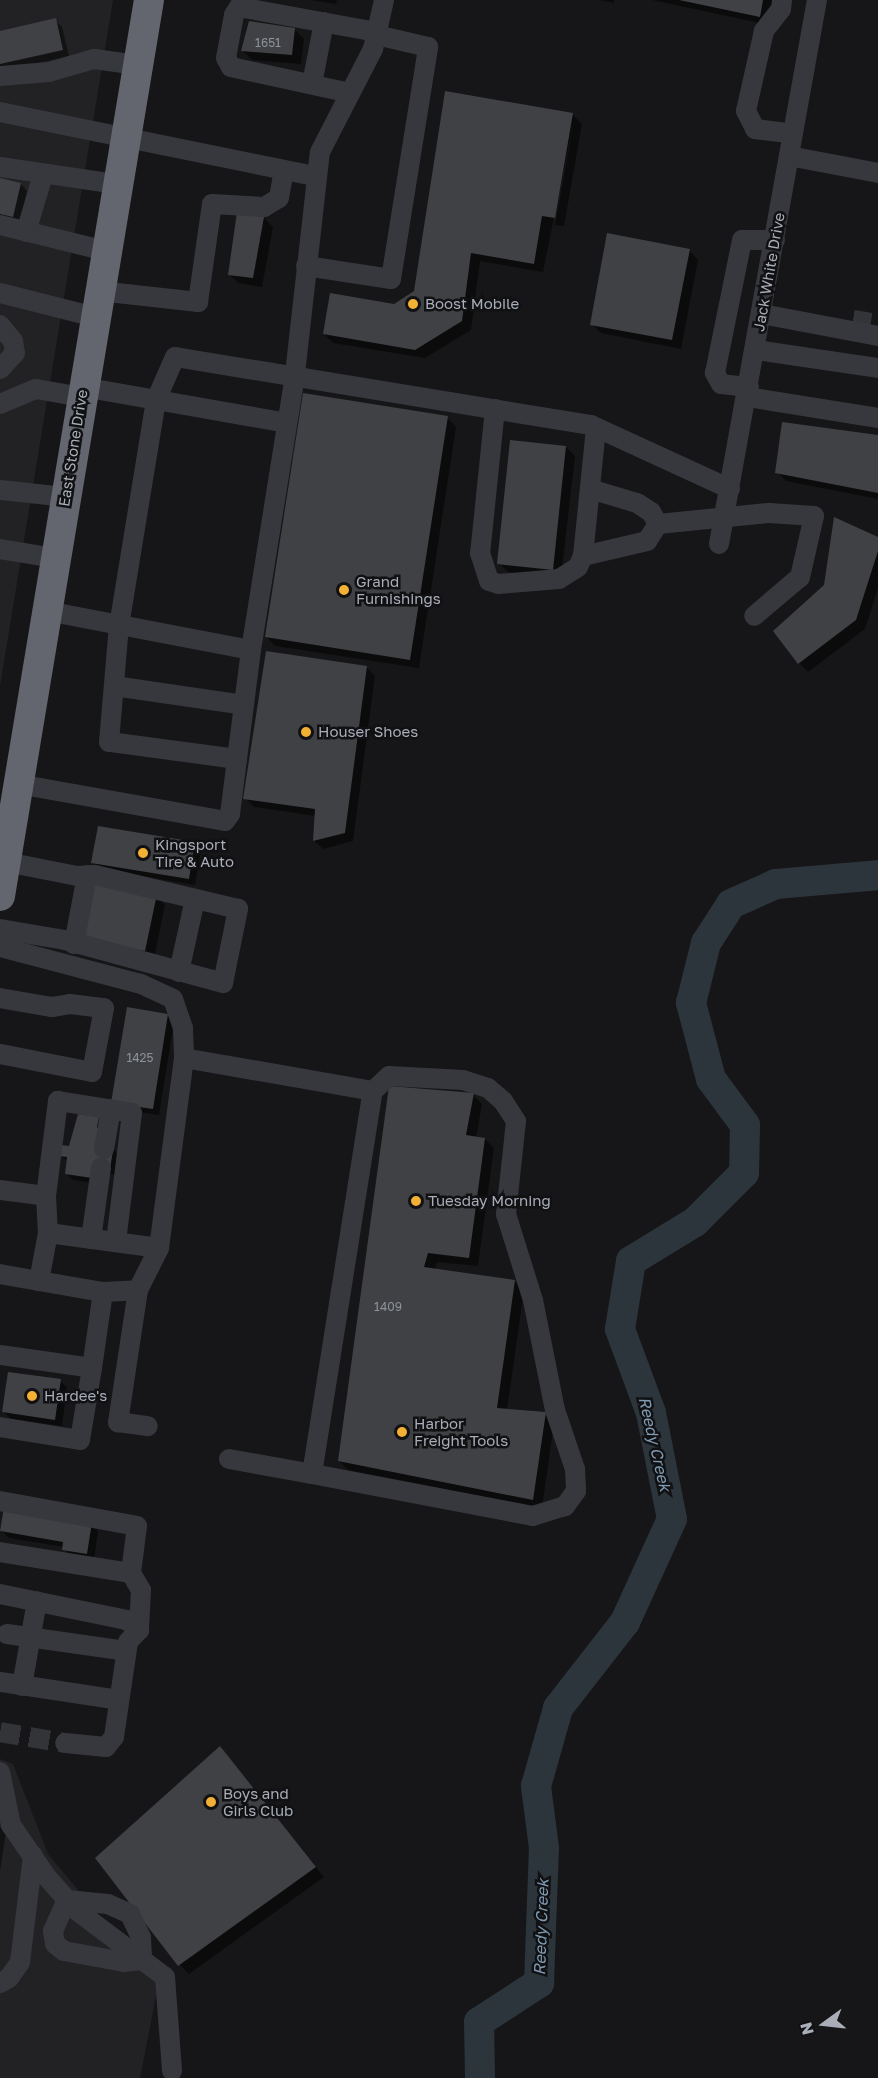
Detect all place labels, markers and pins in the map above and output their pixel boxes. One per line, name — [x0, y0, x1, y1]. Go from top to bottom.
place label: Boost Mobile — [425, 295, 519, 313]
marker: Boost Mobile — [406, 297, 420, 311]
place label: Grand Furnishings — [356, 572, 441, 607]
marker: Grand Furnishings — [337, 583, 351, 597]
place label: Houser Shoes — [318, 723, 418, 741]
marker: Houser Shoes — [299, 725, 313, 739]
place label: Kingsport Tire & Auto — [155, 835, 234, 870]
marker: Kingsport Tire & Auto — [136, 846, 150, 860]
place label: Tuesday Morning — [428, 1192, 551, 1210]
marker: Tuesday Morning — [409, 1194, 423, 1208]
place label: Hardee's — [44, 1387, 107, 1405]
marker: Hardee's — [25, 1389, 39, 1403]
place label: Harbor Freight Tools — [414, 1414, 508, 1449]
marker: Harbor Freight Tools — [395, 1425, 409, 1439]
place label: Boys and Girls Club — [223, 1784, 293, 1819]
marker: Boys and Girls Club — [204, 1795, 218, 1809]

